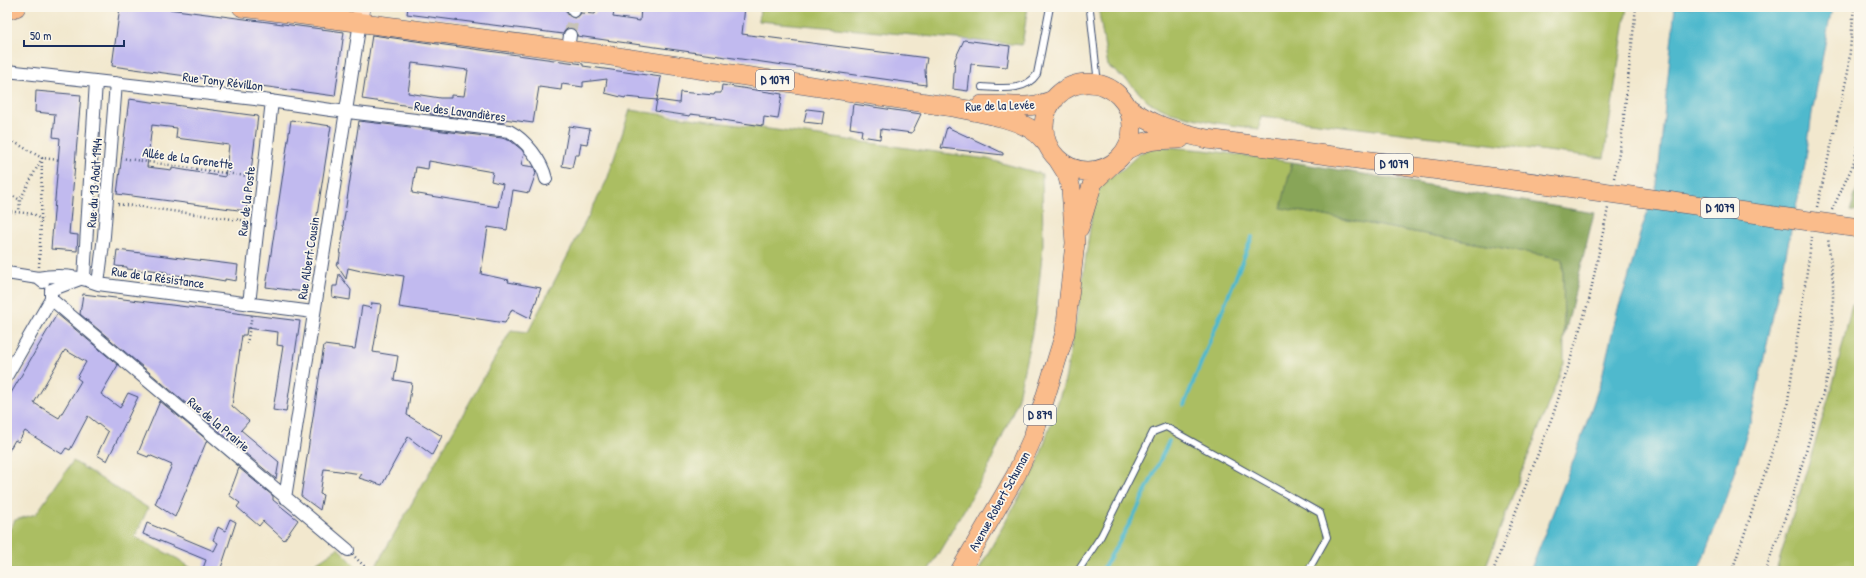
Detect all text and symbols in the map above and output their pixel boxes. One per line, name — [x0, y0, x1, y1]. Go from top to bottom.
scale bar — [24, 22, 124, 48]
text: 50 m — [30, 27, 51, 44]
street label: Rue Tony Révillon — [182, 67, 264, 95]
road number: D 1079 — [756, 70, 794, 90]
street label: Rue de la Levée — [965, 95, 1035, 115]
street label: Rue des Lavandières — [413, 96, 507, 126]
street label: Rue du 13 Août 1944 — [82, 138, 106, 228]
street label: Allée de la Grenette — [141, 143, 235, 173]
road number: D 1079 — [1375, 154, 1413, 174]
street label: Rue de la Poste — [233, 165, 259, 237]
road number: D 1079 — [1701, 198, 1739, 218]
street label: Rue Albert Cousin — [293, 215, 323, 301]
street label: Rue de la Résistance — [110, 262, 206, 292]
street label: Rue de la Prairie — [184, 393, 254, 455]
road number: D 879 — [1024, 405, 1056, 425]
street label: Avenue Robert Schuman — [964, 448, 1034, 554]

